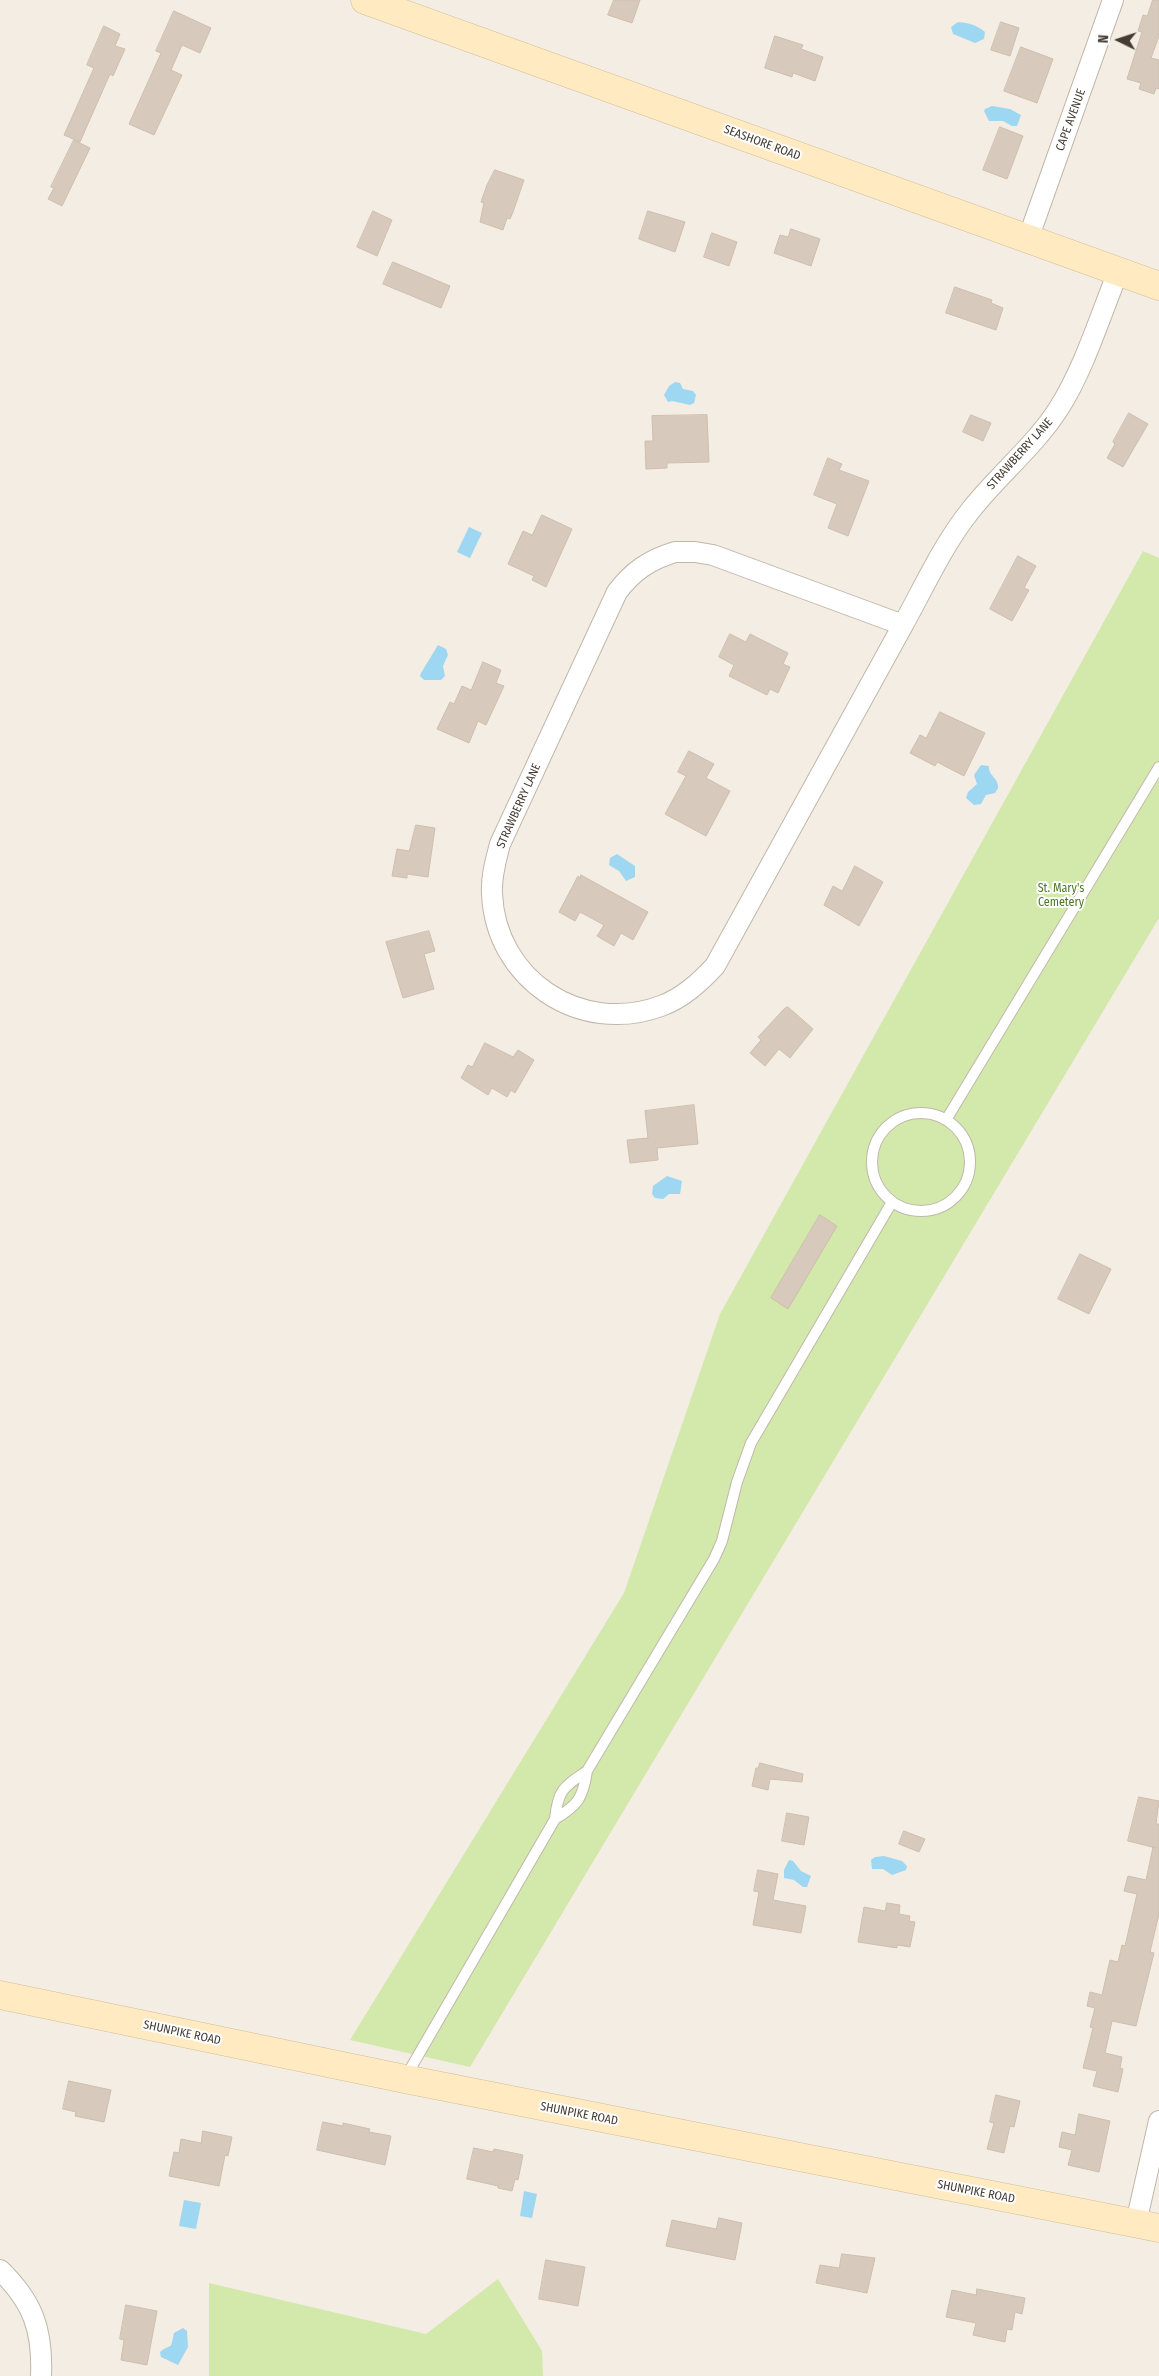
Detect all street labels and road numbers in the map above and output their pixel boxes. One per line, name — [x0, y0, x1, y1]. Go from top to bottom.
street label: CAPE AVENUE — [1053, 87, 1089, 153]
street label: SEASHORE ROAD — [722, 122, 802, 164]
street label: STRAWBERRY LANE — [984, 415, 1056, 493]
street label: STRAWBERRY LANE — [494, 761, 544, 851]
street label: SHUNPIKE ROAD — [142, 2018, 222, 2048]
street label: SHUNPIKE ROAD — [539, 2099, 619, 2129]
street label: SHUNPIKE ROAD — [936, 2177, 1016, 2207]

